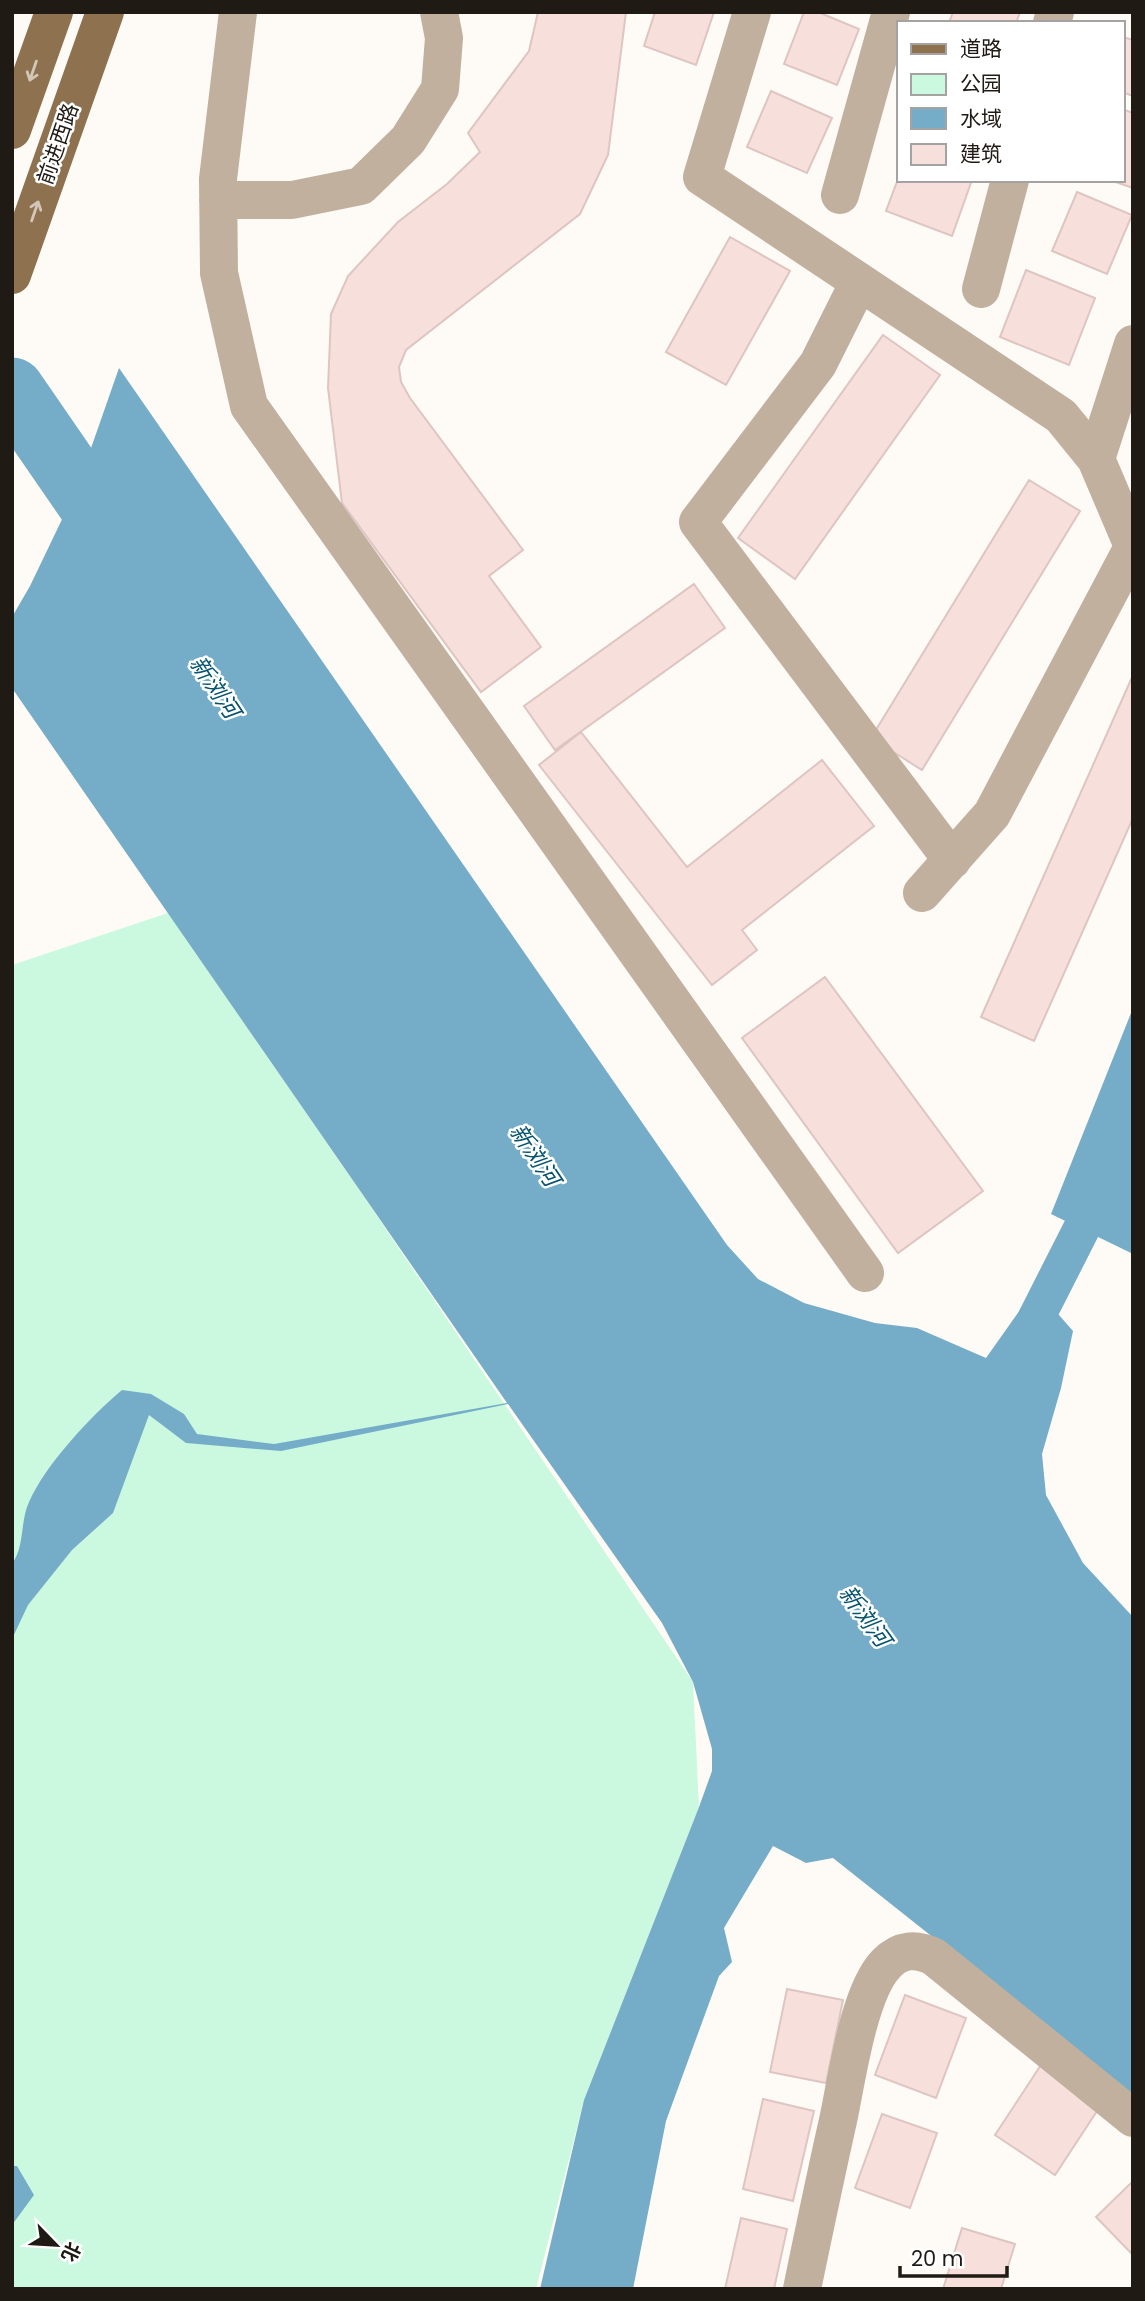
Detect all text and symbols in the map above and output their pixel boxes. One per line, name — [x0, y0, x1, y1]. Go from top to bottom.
legend — [897, 21, 1124, 182]
text: 道路 — [960, 34, 1002, 63]
one-way arrow — [26, 60, 38, 82]
text: 公园 — [960, 69, 1002, 98]
street label: 前进西路 — [30, 99, 85, 188]
text: 水域 — [960, 104, 1002, 133]
text: 建筑 — [960, 139, 1002, 168]
one-way arrow — [30, 200, 42, 222]
water label: 新浏河 — [182, 649, 250, 728]
water label: 新浏河 — [502, 1117, 570, 1196]
water label: 新浏河 — [832, 1579, 901, 1657]
north arrow — [21, 2210, 91, 2280]
scale bar — [900, 2234, 1007, 2278]
text: 北 — [55, 2238, 87, 2266]
text: 20 m — [911, 2244, 964, 2273]

